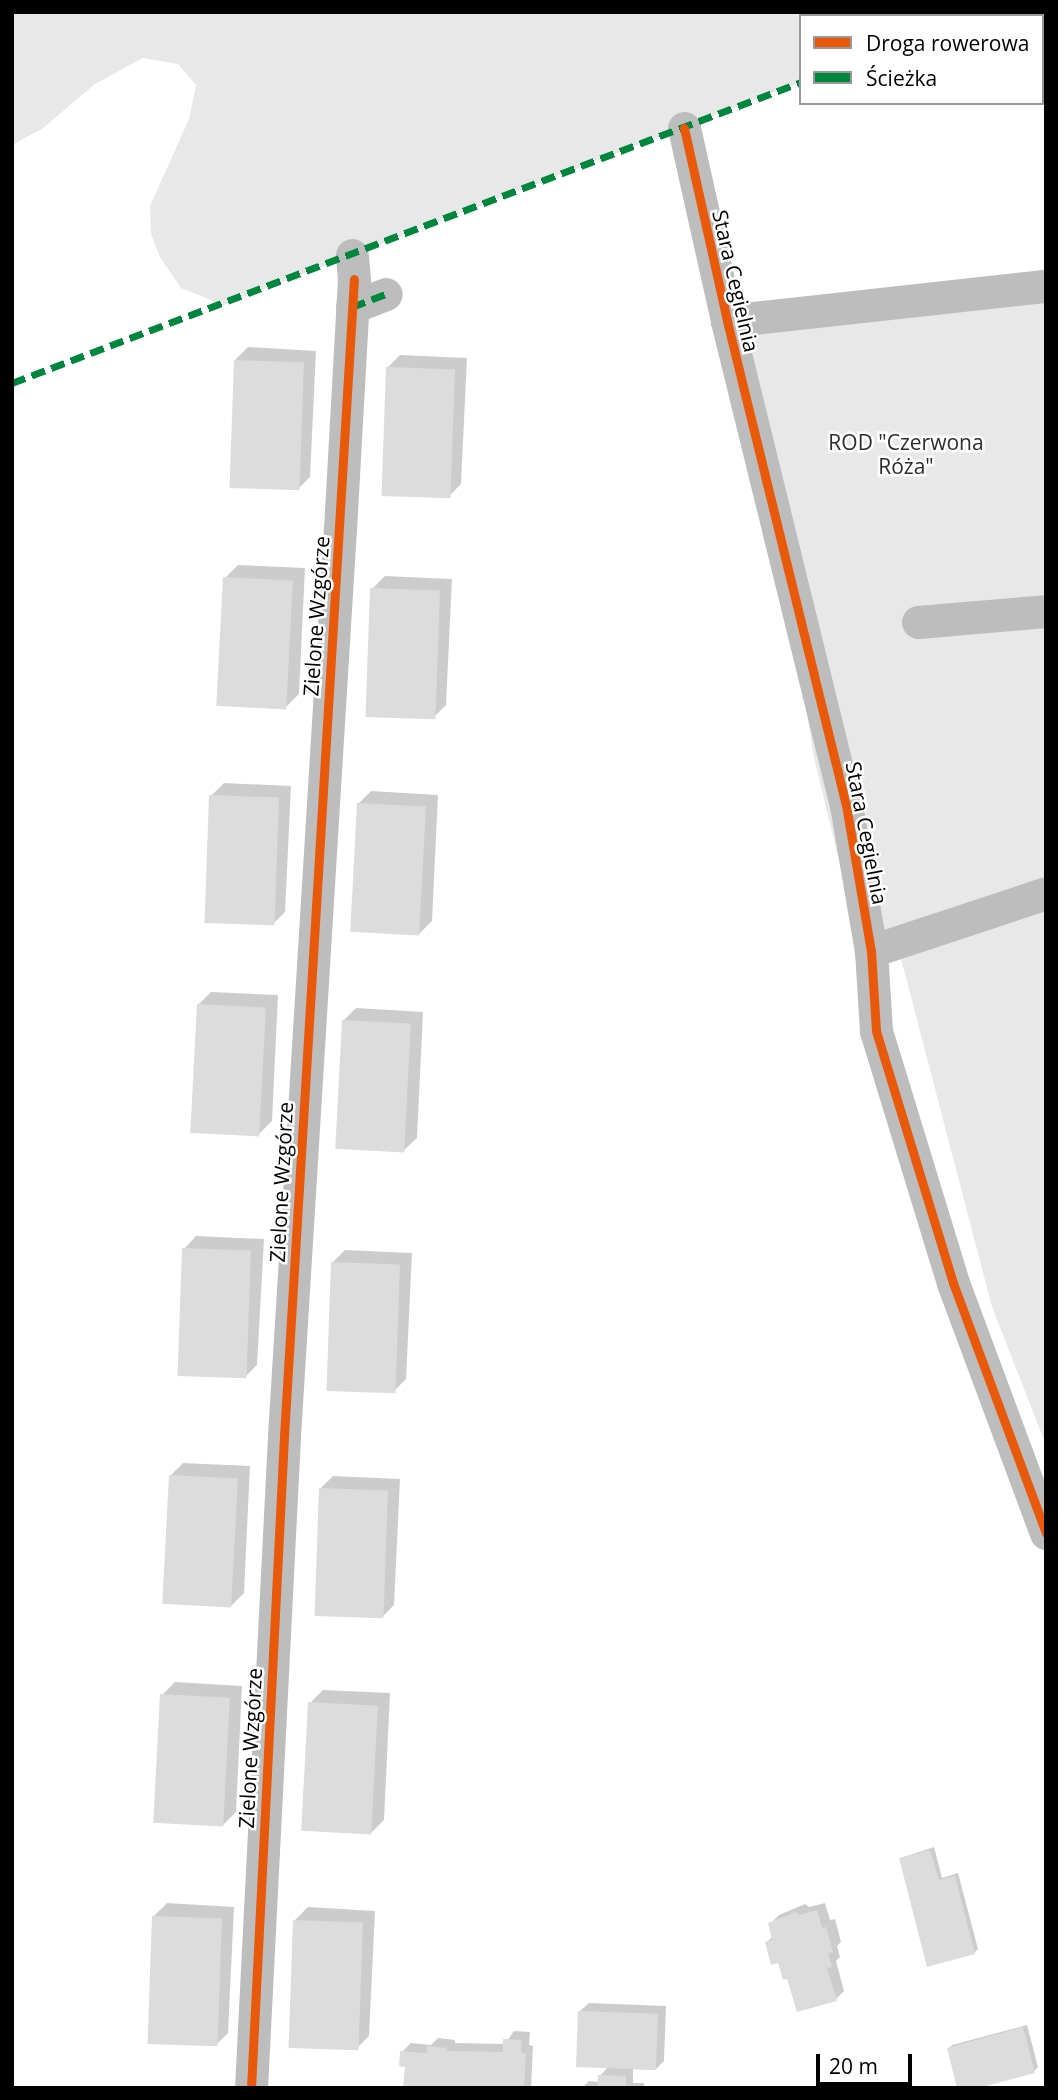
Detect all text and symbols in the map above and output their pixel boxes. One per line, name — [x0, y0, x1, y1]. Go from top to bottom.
legend — [799, 14, 1044, 105]
text: Droga rowerowa — [866, 29, 1029, 57]
text: Ścieżka — [866, 64, 937, 92]
street label: Stara Cegielnia — [707, 208, 765, 354]
park label: ROD "Czerwona Róża" — [828, 429, 984, 479]
street label: Zielone Wzgórze — [298, 535, 334, 697]
street label: Stara Cegielnia — [841, 759, 893, 907]
street label: Zielone Wzgórze — [264, 1101, 298, 1263]
street label: Zielone Wzgórze — [233, 1667, 267, 1829]
scale bar — [820, 2040, 916, 2084]
text: 20 m — [829, 2052, 878, 2080]

